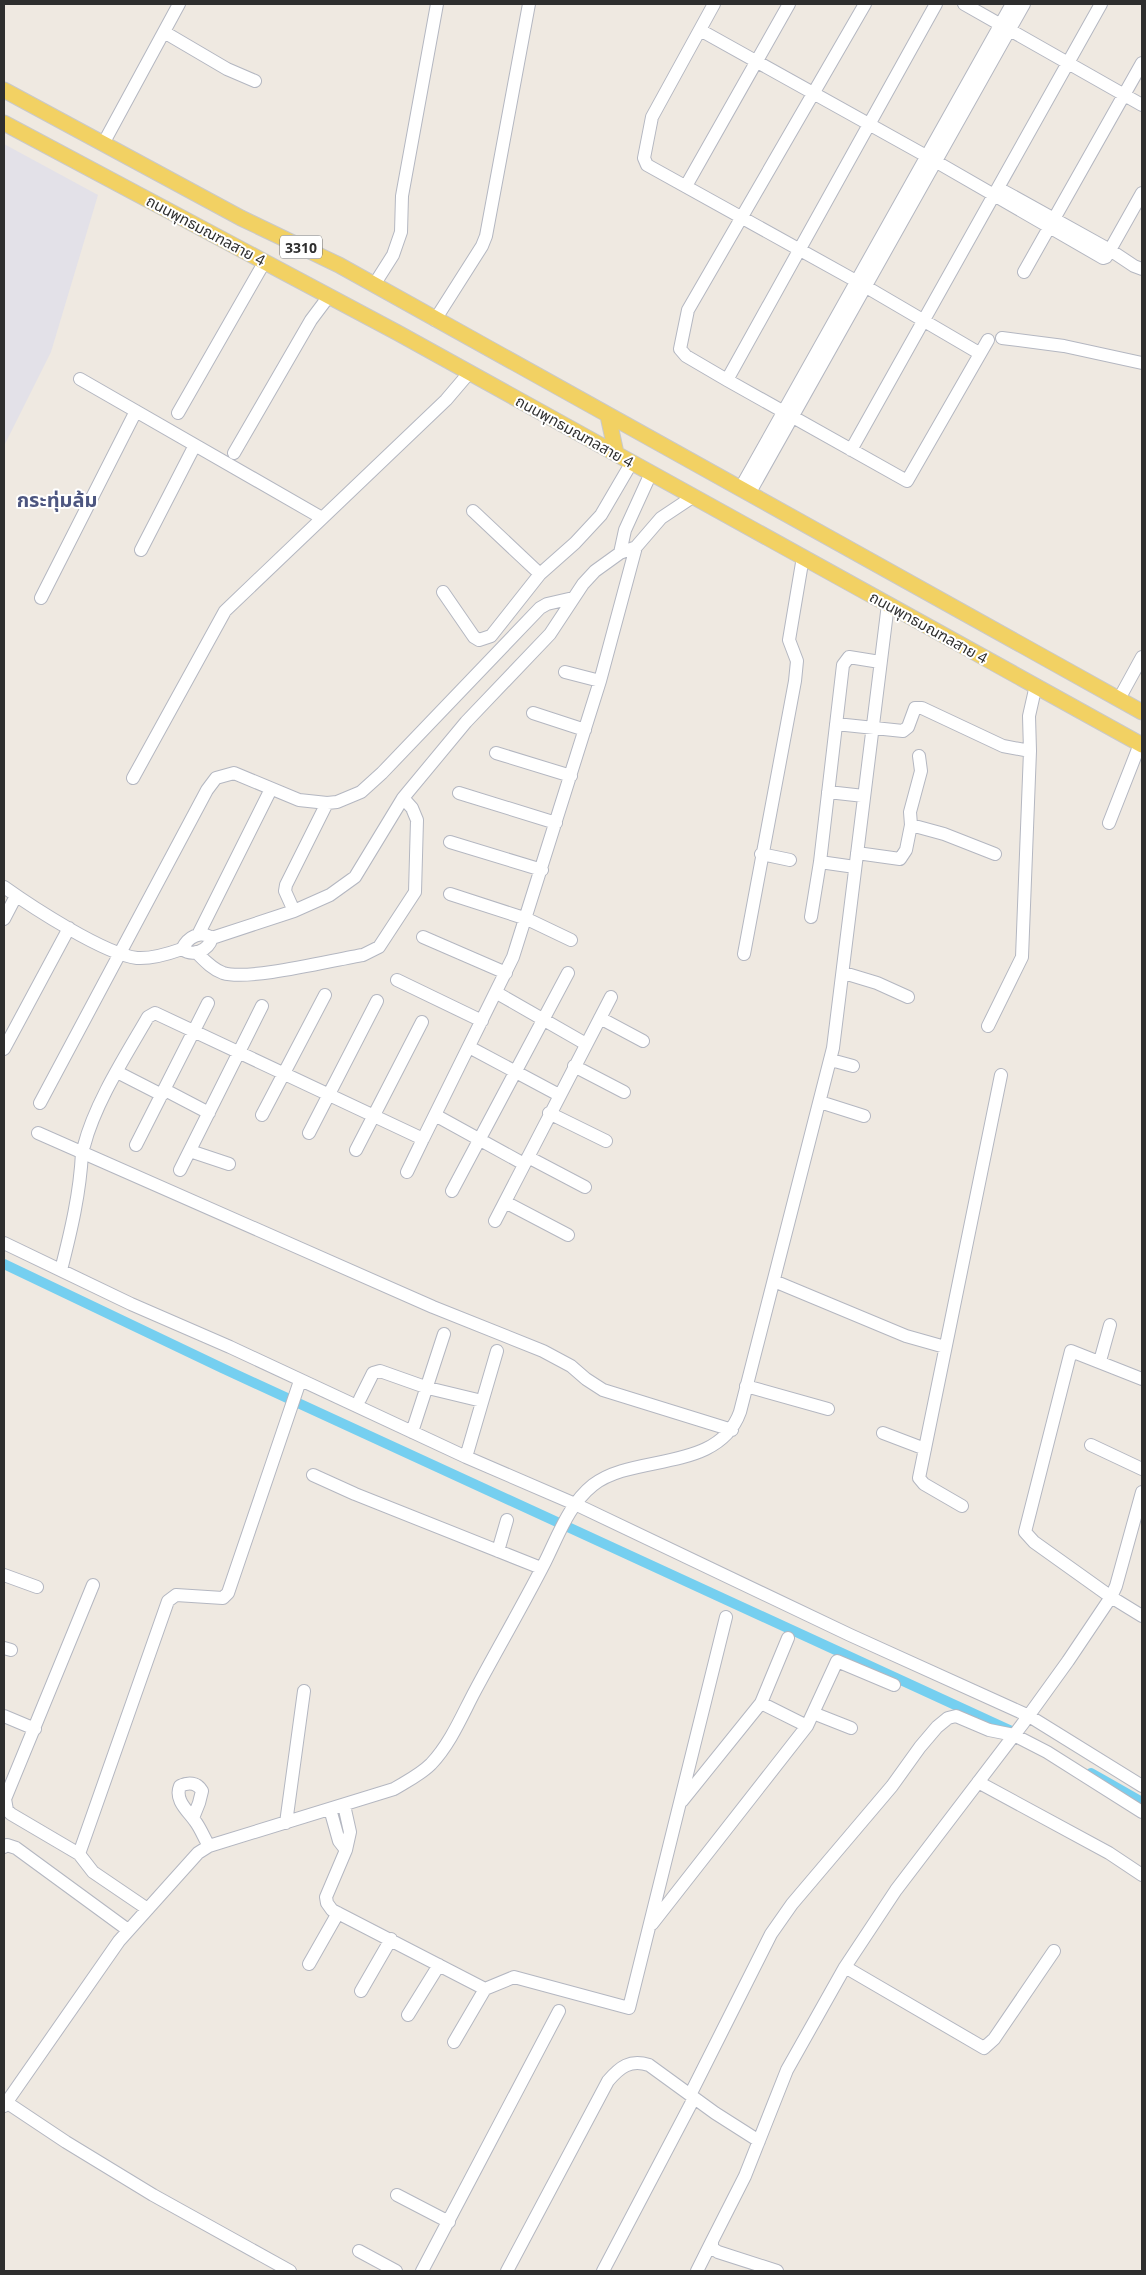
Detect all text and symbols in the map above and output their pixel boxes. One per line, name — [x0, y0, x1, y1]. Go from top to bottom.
street label: ถนนพุทธมณฑลสาย 4 — [143, 190, 269, 270]
road number: 3310 — [280, 236, 322, 258]
street label: ถนนพุทธมณฑลสาย 4 — [512, 390, 638, 472]
district label: กระทุ่มล้ม — [17, 486, 97, 513]
street label: ถนนพุทธมณฑลสาย 4 — [866, 586, 992, 668]

